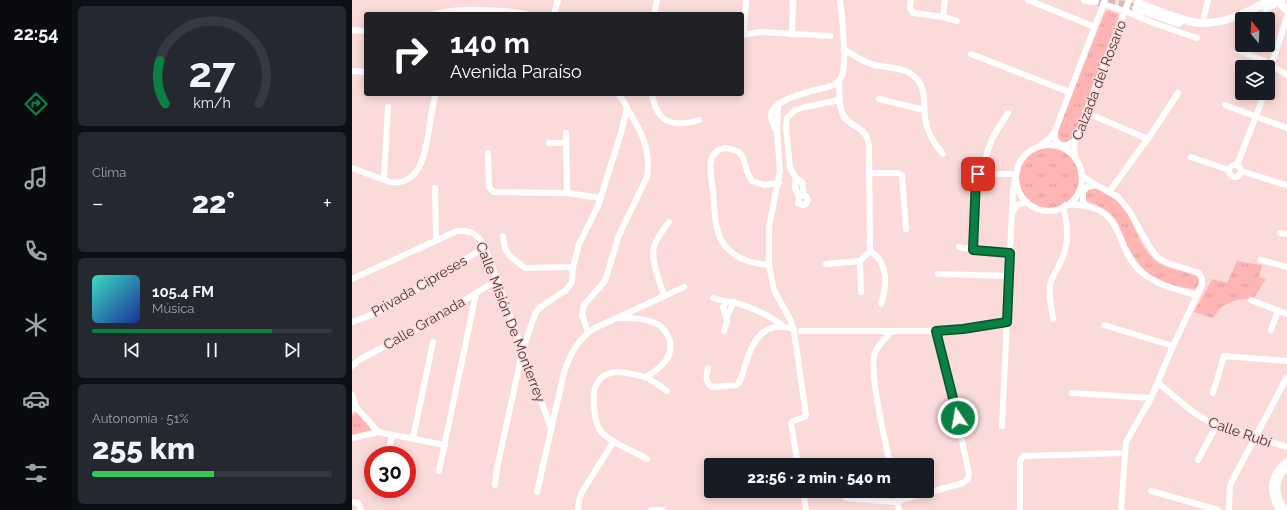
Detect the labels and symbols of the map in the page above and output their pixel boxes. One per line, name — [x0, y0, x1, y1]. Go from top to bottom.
north arrow — [1235, 12, 1275, 52]
street label: Calzada del Rosario — [1069, 18, 1129, 142]
pin — [961, 157, 995, 191]
street label: Calle Misión De Monterrey — [473, 240, 549, 405]
street label: Privada Cipreses — [368, 252, 470, 320]
street label: Calle Granada — [380, 293, 468, 353]
position arrow — [937, 397, 979, 439]
street label: Calle Rubí — [1206, 414, 1275, 451]
speed limit sign: 30 — [364, 446, 416, 498]

